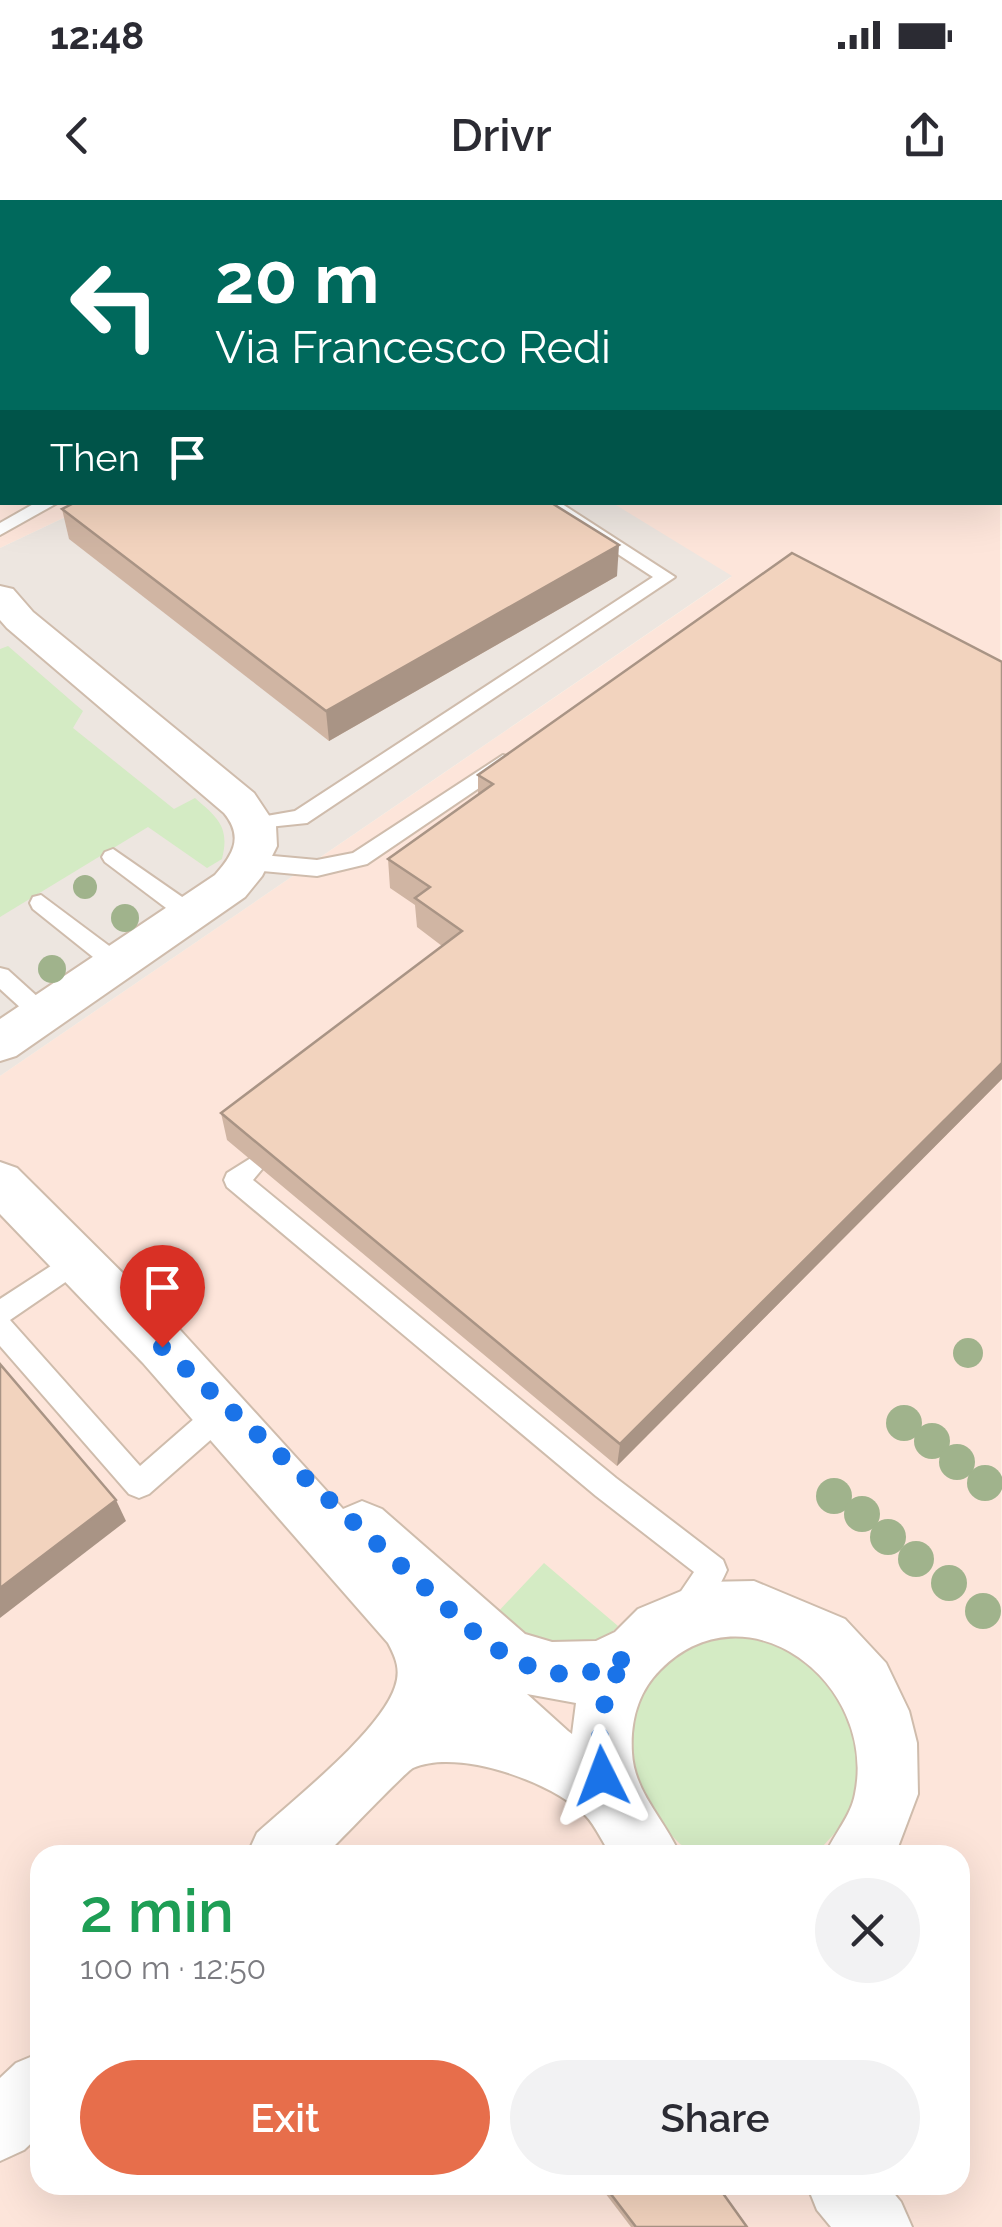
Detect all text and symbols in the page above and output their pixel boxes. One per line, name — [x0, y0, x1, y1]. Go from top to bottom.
text: 12:48 — [50, 13, 144, 58]
icon: back — [50, 108, 105, 163]
icon: share — [897, 108, 952, 163]
text: Drivr — [450, 109, 552, 162]
text: 20 m — [215, 237, 379, 319]
icon: left — [50, 240, 180, 370]
text: Via Francesco Redi — [215, 321, 611, 374]
icon: arrive — [160, 430, 215, 485]
text: Then — [50, 435, 140, 480]
pin — [120, 1245, 205, 1348]
icon: arrive — [135, 1260, 190, 1315]
position arrow — [550, 1724, 654, 1828]
text: 2 min — [80, 1876, 234, 1946]
button: close — [815, 1878, 920, 1983]
text: 100 m · 12:50 — [80, 1949, 266, 1986]
button: Exit — [80, 2060, 490, 2175]
button: Share — [510, 2060, 920, 2175]

